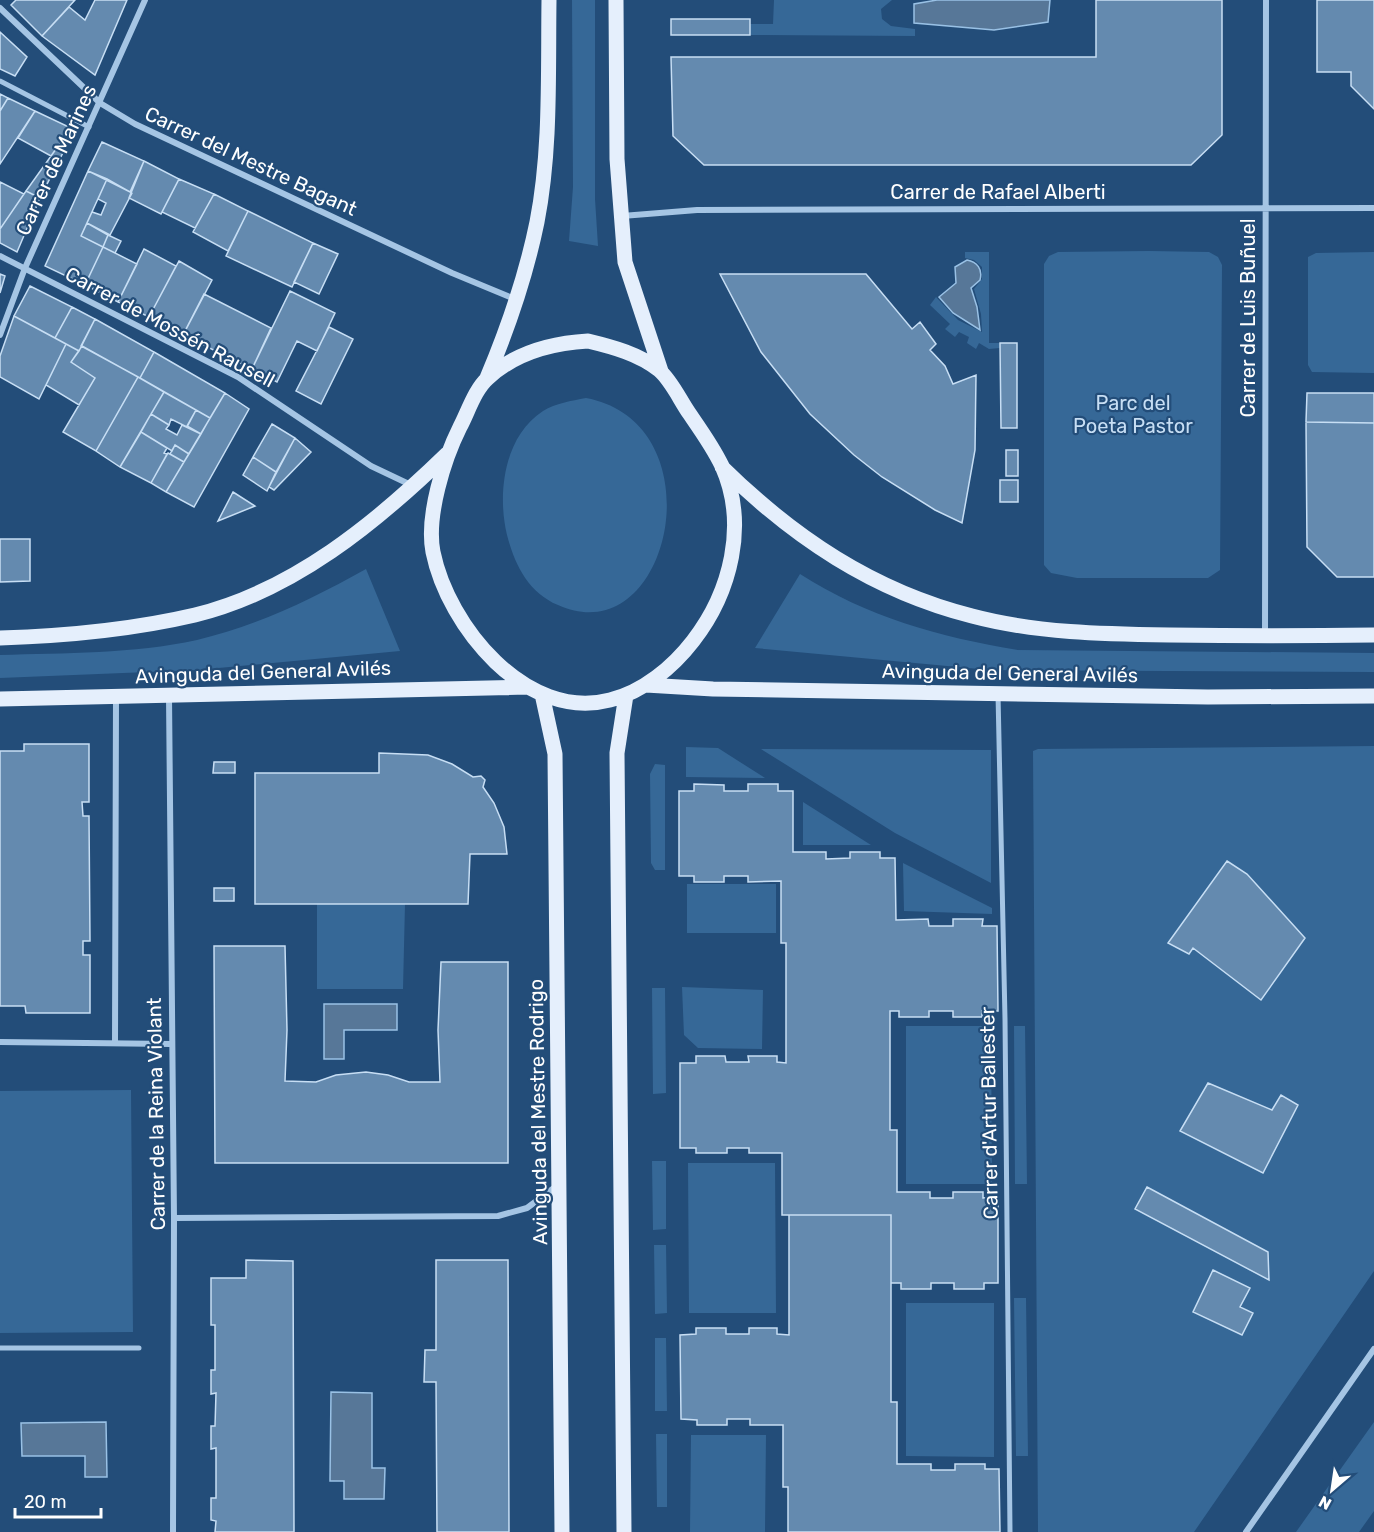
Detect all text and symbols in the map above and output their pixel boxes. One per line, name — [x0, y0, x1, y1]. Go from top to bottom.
street label: Carrer de Marines — [11, 81, 101, 239]
street label: Carrer del Mestre Bagant — [141, 101, 361, 221]
street label: Carrer de Rafael Alberti — [890, 180, 1106, 204]
street label: Carrer de Luis Buñuel — [1236, 218, 1260, 418]
street label: Carrer de Mossén Rausell — [61, 261, 279, 393]
park label: Parc del Poeta Pastor — [1073, 391, 1193, 438]
street label: Avinguda del General Avilés — [135, 656, 391, 688]
street label: Avinguda del General Avilés — [882, 659, 1138, 687]
street label: Avinguda del Mestre Rodrigo — [524, 979, 552, 1245]
street label: Carrer de la Reina Violant — [142, 997, 170, 1231]
street label: Carrer d'Artur Ballester — [975, 1006, 1003, 1219]
north arrow — [1302, 1460, 1362, 1520]
scale bar — [15, 1481, 100, 1519]
text: 20 m — [24, 1491, 66, 1513]
text: N — [1315, 1492, 1335, 1514]

